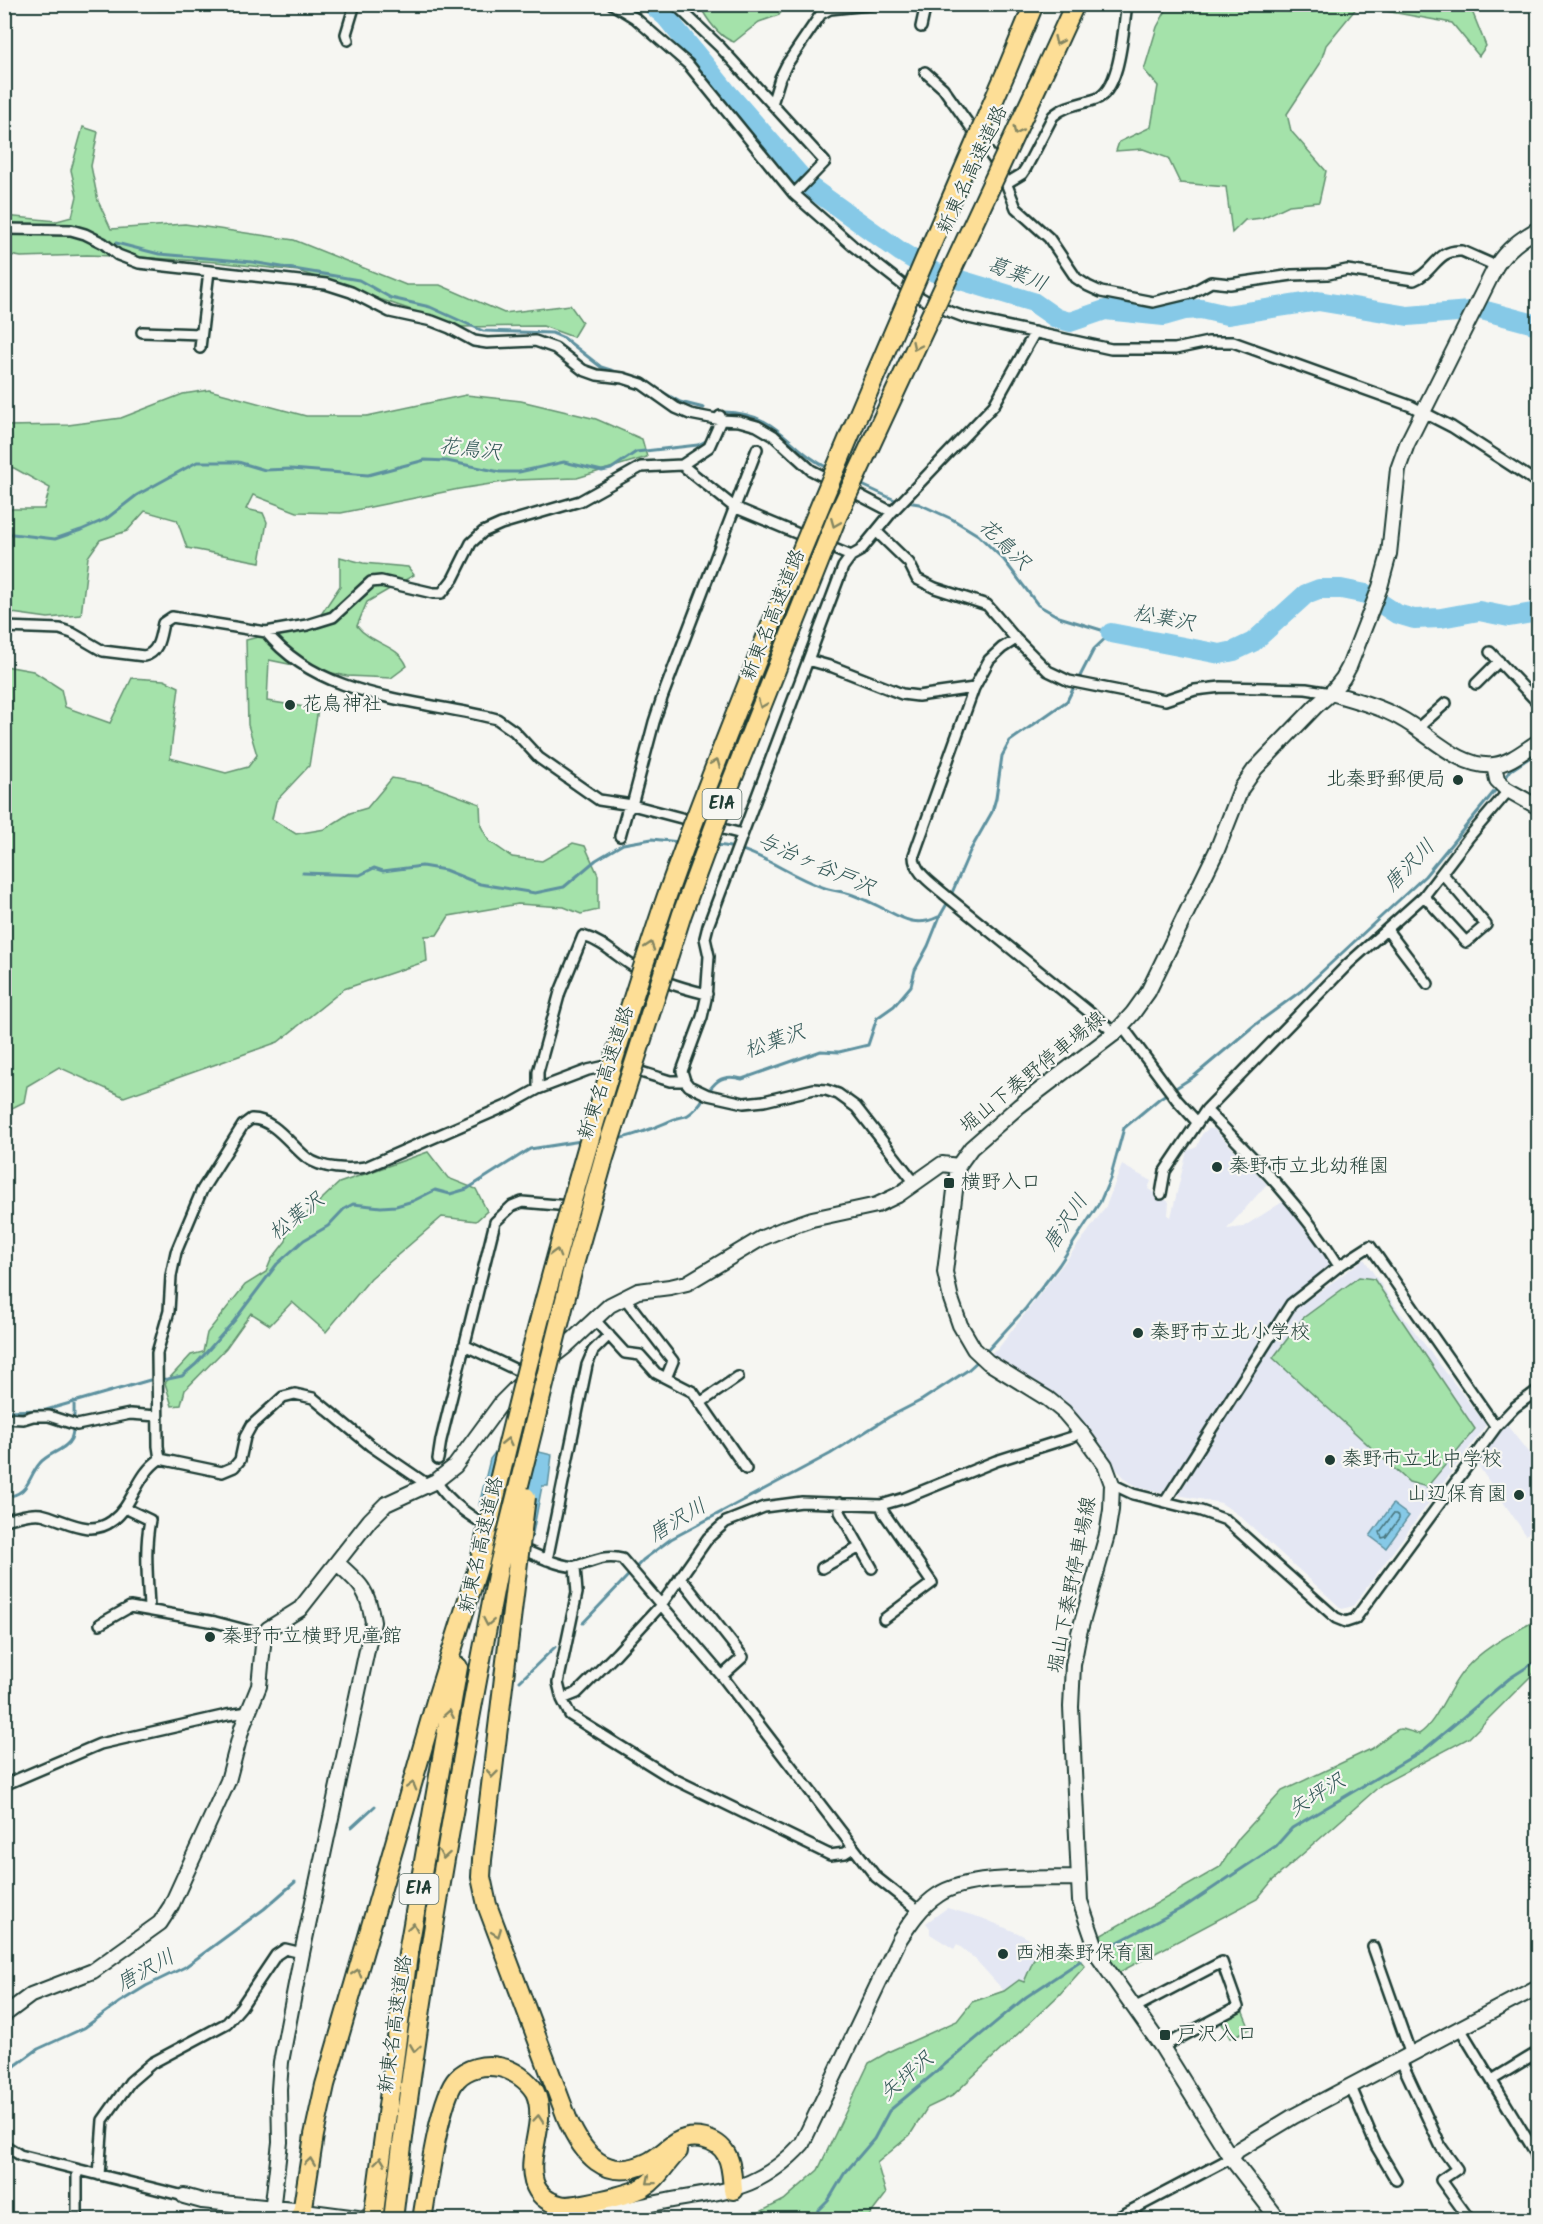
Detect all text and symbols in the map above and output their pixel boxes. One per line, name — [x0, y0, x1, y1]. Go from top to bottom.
one-way arrow — [1054, 35, 1066, 46]
street label: 新東名高速道路 — [929, 100, 1017, 240]
one-way arrow — [1012, 124, 1024, 135]
water label: 葛葉川 — [982, 248, 1052, 302]
one-way arrow — [911, 339, 923, 350]
water label: 花鳥沢 — [437, 430, 504, 470]
water label: 花鳥沢 — [970, 511, 1039, 580]
one-way arrow — [830, 517, 842, 528]
street label: 新東名高速道路 — [733, 544, 815, 686]
water label: 松葉沢 — [1130, 597, 1199, 641]
place label: 花鳥神社 — [302, 689, 382, 721]
marker: 花鳥神社 — [283, 698, 297, 712]
one-way arrow — [757, 698, 770, 709]
one-way arrow — [709, 758, 721, 769]
place label: 北秦野郵便局 — [1326, 764, 1446, 796]
marker: 北秦野郵便局 — [1451, 773, 1465, 787]
road number: E1A — [702, 789, 742, 819]
water label: 与治ヶ谷戸沢 — [752, 824, 881, 906]
water label: 唐沢川 — [1376, 832, 1444, 900]
one-way arrow — [643, 941, 655, 952]
street label: 新東名高速道路 — [570, 1001, 644, 1145]
street label: 堀山下秦野停車場線 — [953, 1004, 1113, 1142]
water label: 松葉沢 — [740, 1016, 811, 1068]
place label: 秦野市立北幼稚園 — [1229, 1151, 1389, 1183]
marker: 秦野市立北幼稚園 — [1210, 1160, 1224, 1174]
place label: 横野入口 — [961, 1167, 1041, 1199]
marker: 横野入口 — [942, 1176, 956, 1190]
water label: 松葉沢 — [262, 1184, 333, 1249]
water label: 唐沢川 — [1035, 1188, 1097, 1258]
one-way arrow — [549, 1248, 561, 1259]
place label: 秦野市立北小学校 — [1150, 1317, 1310, 1349]
marker: 秦野市立北小学校 — [1131, 1326, 1145, 1340]
one-way arrow — [500, 1437, 513, 1447]
place label: 秦野市立北中学校 — [1342, 1444, 1502, 1476]
marker: 秦野市立北中学校 — [1323, 1453, 1337, 1467]
street label: 新東名高速道路 — [451, 1473, 513, 1617]
place label: 山辺保育園 — [1407, 1479, 1507, 1511]
marker: 山辺保育園 — [1512, 1488, 1526, 1502]
water label: 唐沢川 — [643, 1491, 713, 1551]
street label: 堀山下秦野停車場線 — [1040, 1494, 1106, 1676]
one-way arrow — [482, 1617, 495, 1627]
place label: 秦野市立横野児童館 — [222, 1621, 402, 1653]
marker: 秦野市立横野児童館 — [203, 1630, 217, 1644]
one-way arrow — [442, 1709, 454, 1718]
water label: 矢坪沢 — [1282, 1765, 1353, 1827]
one-way arrow — [487, 1769, 499, 1778]
one-way arrow — [405, 1781, 417, 1792]
one-way arrow — [439, 1851, 451, 1860]
road number: E1A — [400, 1874, 438, 1904]
one-way arrow — [406, 1922, 419, 1932]
one-way arrow — [490, 1927, 503, 1938]
place label: 西湘秦野保育園 — [1015, 1938, 1155, 1970]
water label: 唐沢川 — [110, 1941, 182, 2001]
marker: 西湘秦野保育園 — [996, 1947, 1010, 1961]
street label: 新東名高速道路 — [370, 1952, 422, 2096]
one-way arrow — [350, 1968, 362, 1979]
place label: 戸沢入口 — [1177, 2019, 1257, 2051]
marker: 戸沢入口 — [1158, 2028, 1172, 2042]
one-way arrow — [409, 2043, 421, 2052]
water label: 矢坪沢 — [872, 2043, 942, 2110]
one-way arrow — [531, 2114, 544, 2123]
one-way arrow — [303, 2157, 315, 2166]
one-way arrow — [373, 2157, 386, 2166]
one-way arrow — [646, 2174, 657, 2185]

